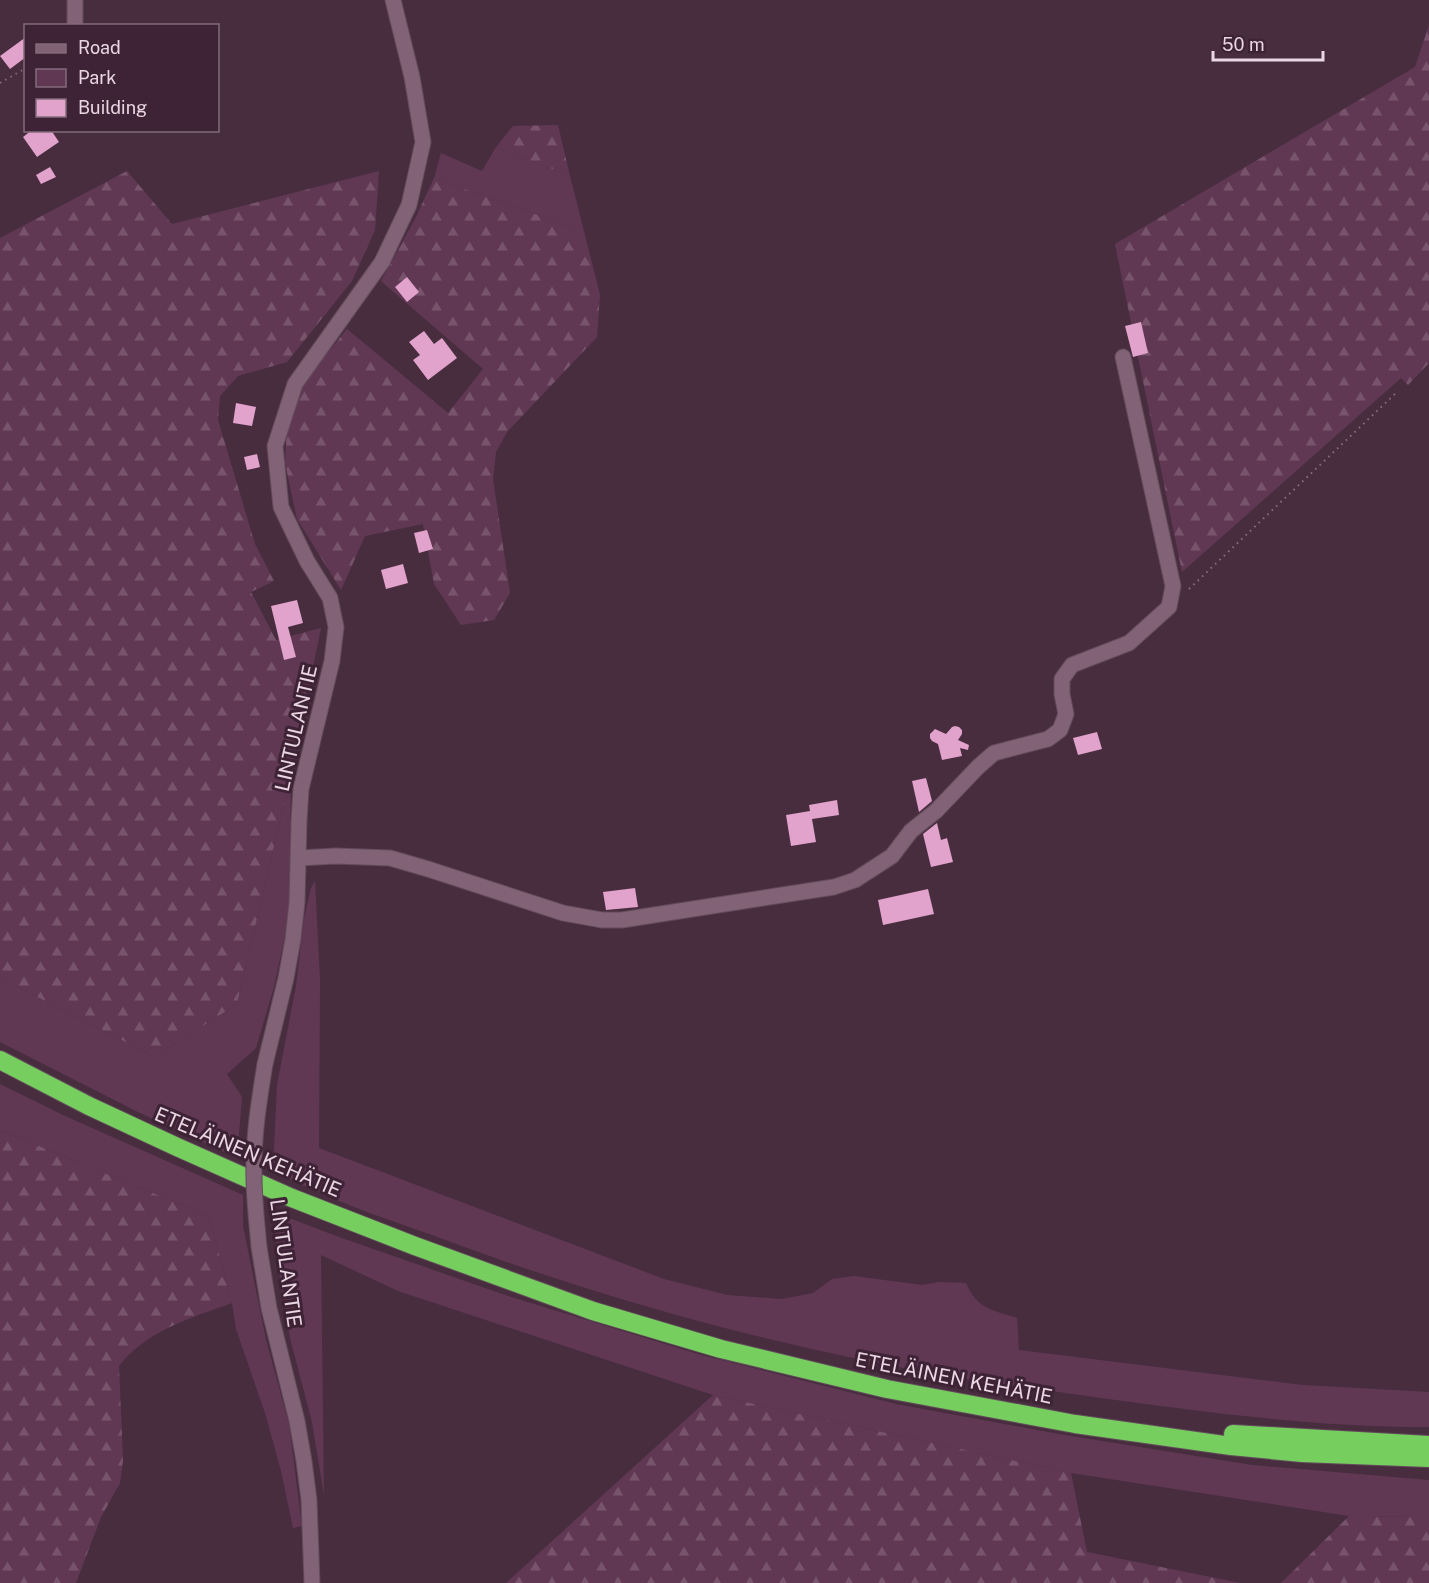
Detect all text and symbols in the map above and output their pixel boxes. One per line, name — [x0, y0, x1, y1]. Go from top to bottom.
legend — [24, 24, 219, 132]
scale bar — [1213, 24, 1322, 62]
text: 50 m — [1222, 34, 1265, 55]
text: Road — [78, 37, 121, 58]
text: Park — [78, 67, 116, 88]
text: Building — [78, 97, 147, 118]
street label: LINTULANTIE — [270, 662, 322, 794]
street label: ETELÄINEN KEHÄTIE — [151, 1102, 345, 1202]
street label: LINTULANTIE — [265, 1197, 307, 1329]
street label: ETELÄINEN KEHÄTIE — [853, 1347, 1055, 1409]

